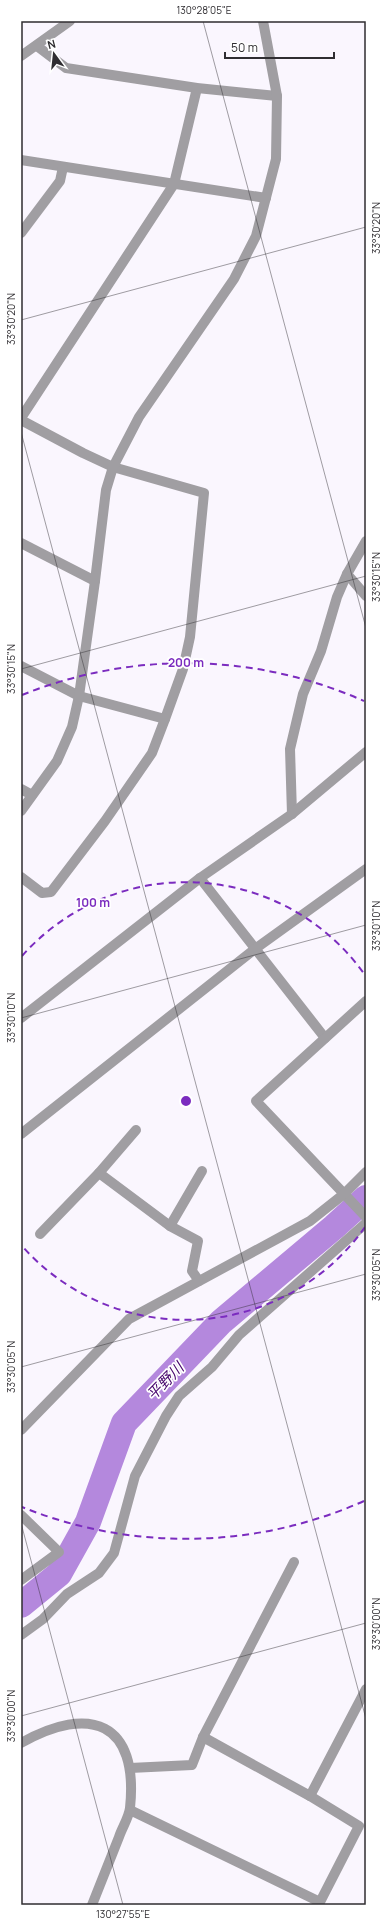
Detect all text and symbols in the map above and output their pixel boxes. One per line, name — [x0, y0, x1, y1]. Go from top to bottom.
text: 130°28'05"E — [176, 3, 232, 17]
north arrow — [34, 34, 74, 74]
scale bar — [225, 34, 334, 60]
text: N — [46, 36, 57, 52]
text: 50 m — [231, 39, 258, 56]
text: 33°30'20"N — [369, 202, 383, 254]
text: 33°30'20"N — [4, 293, 18, 345]
text: 33°30'15"N — [369, 552, 383, 602]
text: 33°30'15"N — [4, 644, 18, 694]
text: 200 m — [168, 654, 204, 671]
text: 100 m — [76, 894, 110, 911]
text: 33°30'10"N — [369, 901, 383, 951]
text: 33°30'10"N — [4, 993, 18, 1043]
centre of rings — [179, 1094, 193, 1108]
text: 33°30'05"N — [369, 1249, 383, 1301]
text: 33°30'05"N — [4, 1341, 18, 1393]
water label: 平野川 — [142, 1356, 190, 1404]
text: 33°30'00"N — [369, 1598, 383, 1650]
text: 33°30'00"N — [4, 1690, 18, 1742]
text: 130°27'55"E — [96, 1907, 150, 1921]

